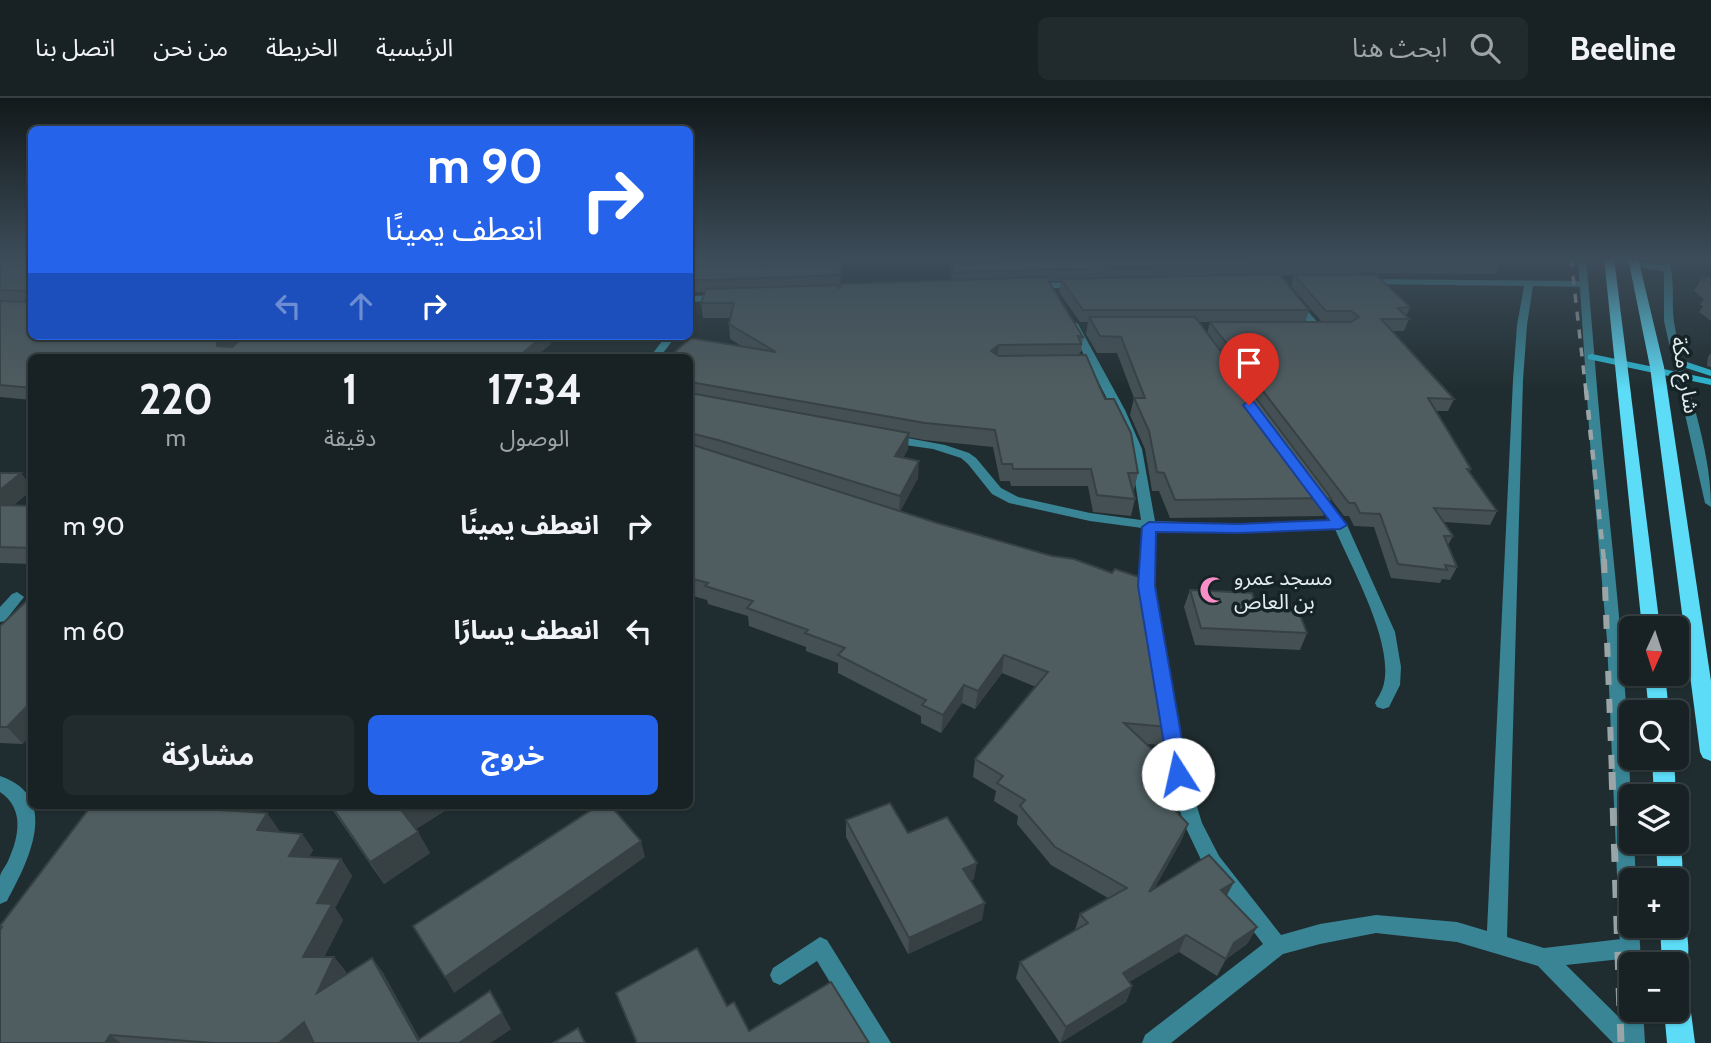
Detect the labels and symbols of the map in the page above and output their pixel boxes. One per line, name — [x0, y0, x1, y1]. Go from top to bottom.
pin — [1219, 333, 1279, 405]
street label: شارع مكة — [1663, 335, 1705, 416]
place label: مسجد عمرو بن العاص — [1234, 565, 1333, 614]
mosque icon: مسجد عمرو بن العاص — [1198, 575, 1228, 605]
north arrow — [1619, 616, 1689, 686]
position arrow — [1141, 737, 1215, 811]

